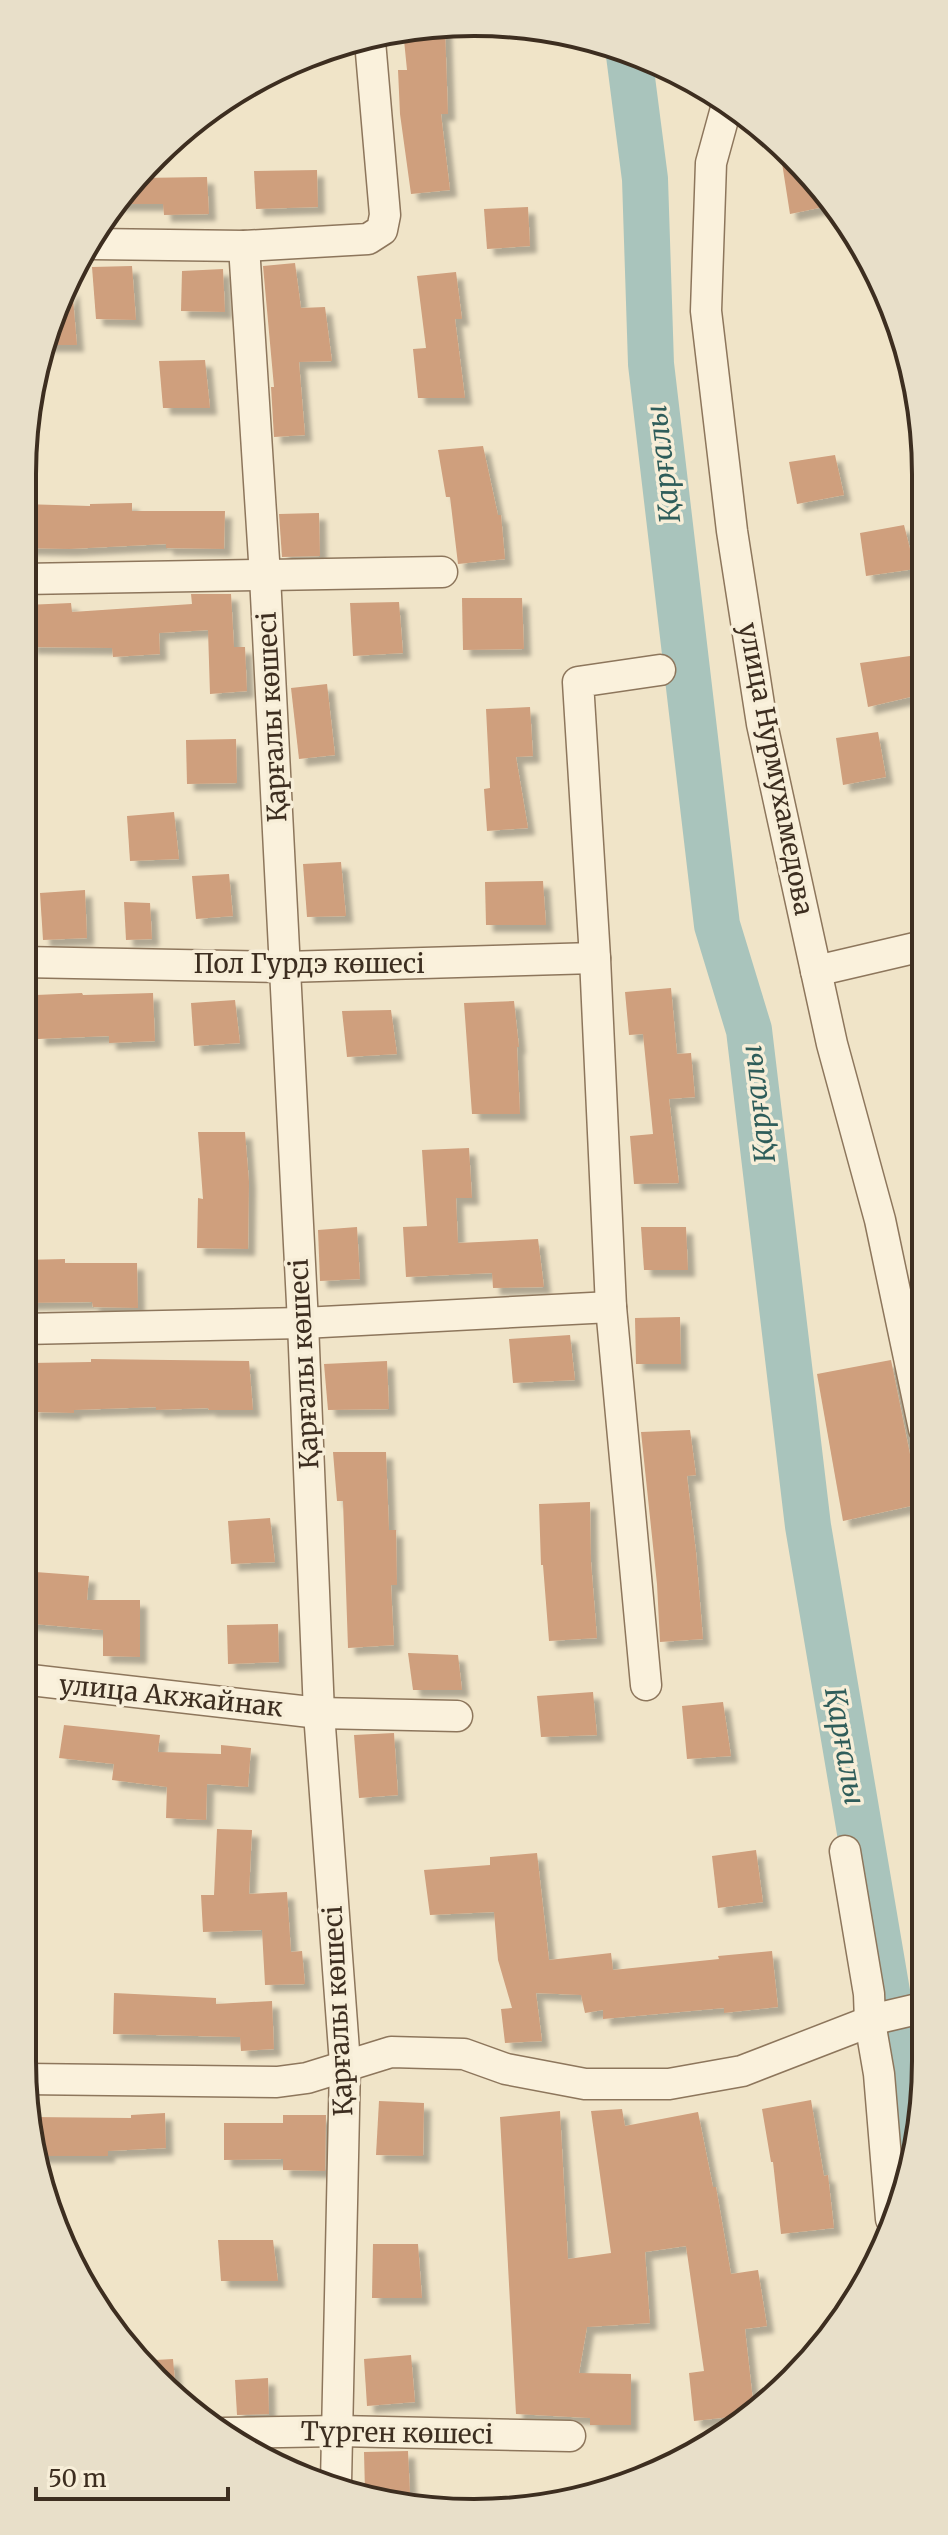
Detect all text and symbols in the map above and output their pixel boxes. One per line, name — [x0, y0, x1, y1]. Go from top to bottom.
water label: Қарғалы — [638, 403, 688, 525]
street label: Қарғалы көшесі — [250, 611, 293, 823]
street label: улица Нурмухамедова — [732, 620, 821, 918]
street label: Пол Гурдэ көшесі — [193, 947, 425, 980]
water label: Қарғалы — [733, 1043, 783, 1165]
street label: Қарғалы көшесі — [282, 1258, 325, 1470]
street label: улица Акжайнак — [57, 1667, 285, 1724]
water label: Қарғалы — [817, 1684, 873, 1808]
street label: Қарғалы көшесі — [316, 1905, 359, 2117]
street label: Түрген көшесі — [300, 2414, 494, 2451]
scale bar — [36, 2451, 228, 2501]
text: 50 m — [48, 2463, 107, 2494]

